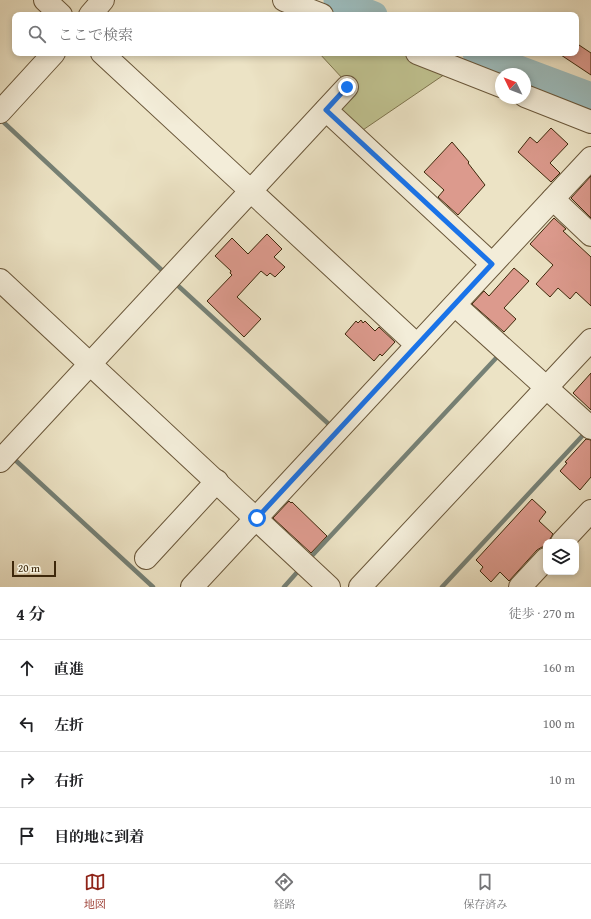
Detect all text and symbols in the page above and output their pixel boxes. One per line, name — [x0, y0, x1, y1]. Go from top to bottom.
search box — [12, 12, 579, 56]
icon: search — [26, 23, 48, 45]
text: ここで検索 — [58, 24, 133, 45]
north arrow — [495, 68, 531, 104]
route end — [338, 78, 356, 96]
route start — [248, 509, 266, 527]
map controls — [543, 539, 579, 575]
button: layers — [543, 539, 579, 575]
scale bar — [12, 559, 56, 578]
text: 20 m — [18, 560, 40, 576]
text: 4 分 — [16, 601, 46, 626]
text: 徒歩 · 270 m — [509, 604, 575, 623]
icon: ahead — [16, 657, 38, 679]
text: 直進 — [54, 658, 84, 679]
text: 160 m — [543, 658, 575, 677]
icon: left — [16, 713, 38, 735]
text: 左折 — [54, 714, 84, 735]
text: 100 m — [543, 714, 575, 733]
icon: right — [16, 769, 38, 791]
text: 右折 — [54, 770, 84, 791]
text: 10 m — [549, 770, 575, 789]
icon: arrive — [16, 825, 38, 847]
text: 目的地に到着 — [54, 826, 144, 847]
tab: 地図 — [84, 871, 106, 912]
tab: 経路 — [273, 871, 295, 912]
tab: 保存済み — [463, 871, 507, 912]

